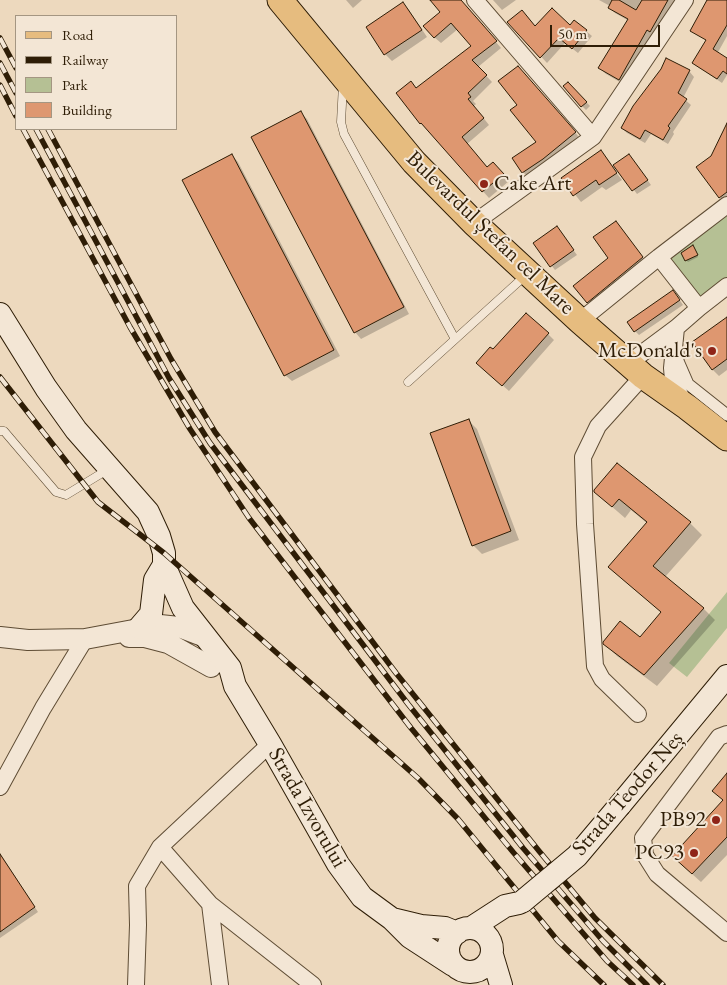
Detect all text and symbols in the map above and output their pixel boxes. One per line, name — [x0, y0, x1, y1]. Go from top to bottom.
legend — [15, 15, 178, 130]
scale bar — [552, 15, 662, 47]
text: 50 m — [558, 24, 587, 43]
text: Road — [62, 25, 93, 44]
text: Railway — [62, 50, 108, 69]
text: Park — [62, 75, 88, 94]
text: Building — [62, 100, 112, 119]
street label: Bulevardul Ștefan cel Mare — [400, 146, 580, 320]
place label: Cake Art — [494, 171, 571, 197]
marker: Cake Art — [478, 178, 490, 190]
place label: McDonald's — [598, 338, 702, 364]
marker: McDonald's — [706, 345, 718, 357]
street label: Strada Teodor Neș — [567, 726, 689, 862]
street label: Strada Izvorului — [262, 743, 352, 873]
place label: PB92 — [660, 807, 706, 833]
marker: PB92 — [710, 814, 722, 826]
place label: PC93 — [635, 840, 684, 866]
marker: PC93 — [688, 847, 700, 859]

